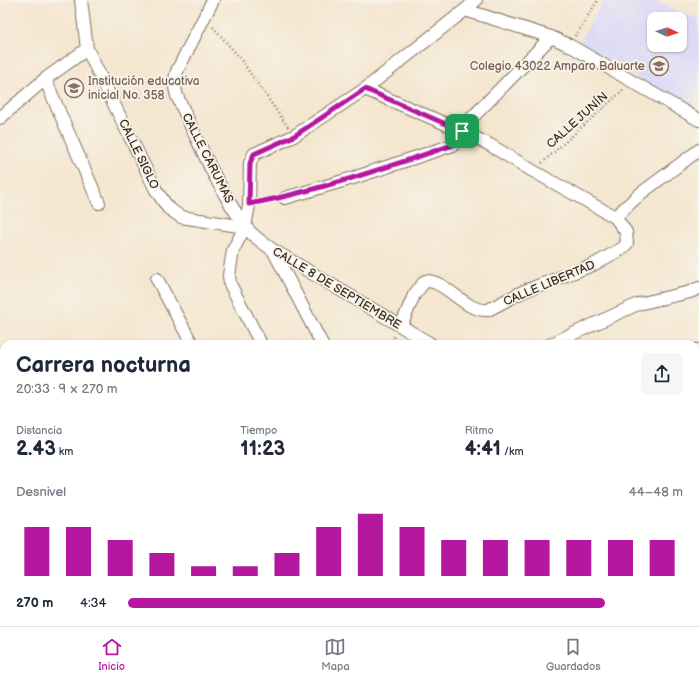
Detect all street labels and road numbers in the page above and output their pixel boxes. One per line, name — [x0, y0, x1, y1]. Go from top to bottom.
street label: CALLE JUNÍN — [542, 87, 611, 152]
street label: CALLE CARUMAS — [178, 111, 237, 206]
street label: CALLE SIGLO — [115, 117, 162, 192]
street label: CALLE 8 DE SEPTIEMBRE — [270, 244, 404, 333]
street label: CALLE LIBERTAD — [501, 257, 598, 310]

